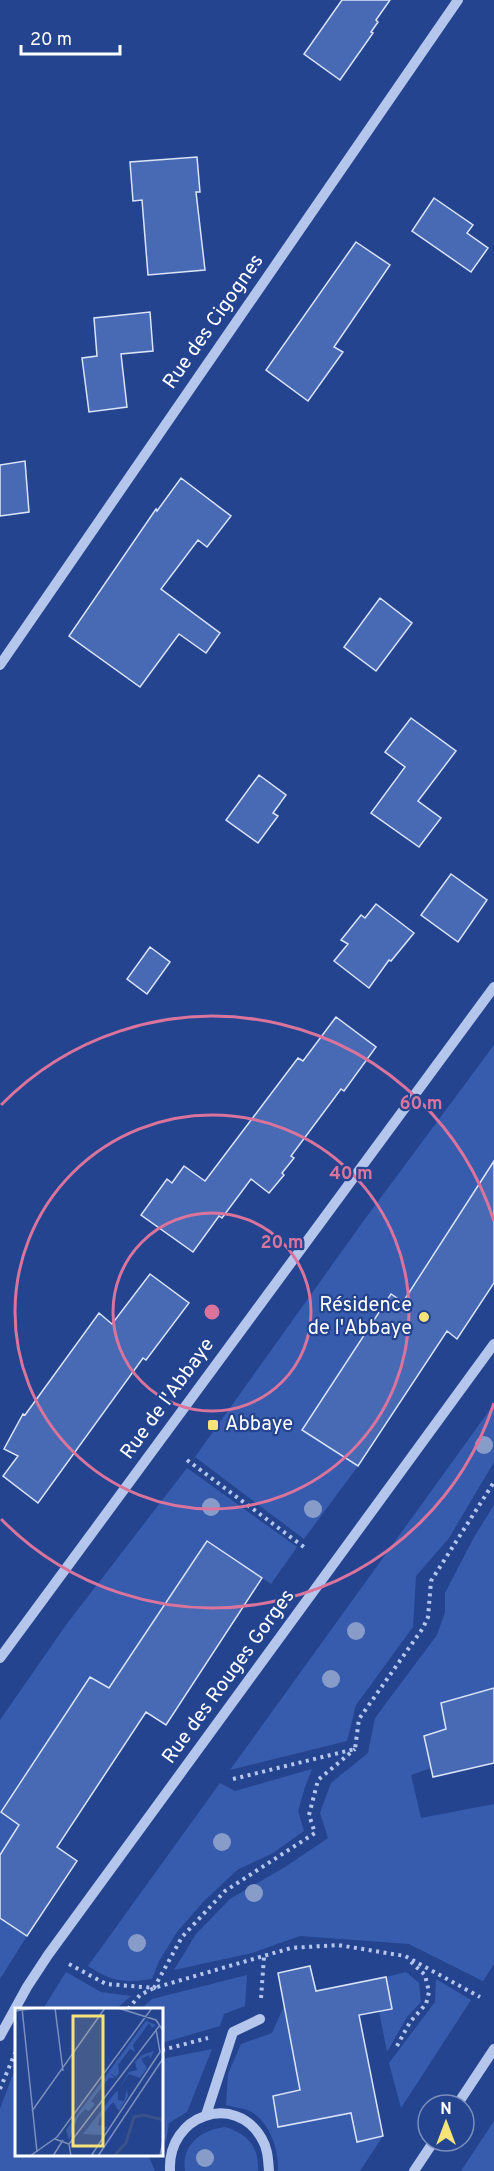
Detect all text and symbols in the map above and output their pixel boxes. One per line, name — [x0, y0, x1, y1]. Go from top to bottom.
scale bar — [21, 18, 120, 56]
text: 20 m — [30, 29, 72, 52]
street label: Rue des Cigognes — [158, 249, 270, 395]
text: 60 m — [399, 1093, 443, 1116]
text: 40 m — [329, 1163, 373, 1186]
text: 20 m — [260, 1232, 304, 1255]
place label: Résidence de l'Abbaye — [308, 1293, 412, 1342]
centre of rings — [202, 1302, 222, 1322]
marker: Résidence de l'Abbaye — [417, 1310, 431, 1324]
street label: Rue de l'Abbaye — [115, 1333, 221, 1465]
place label: Abbaye — [225, 1412, 293, 1438]
marker: Abbaye — [206, 1418, 220, 1432]
street label: Rue des Rouges Gorges — [157, 1585, 301, 1769]
inset map — [15, 2008, 164, 2156]
north arrow — [416, 2093, 476, 2153]
text: N — [440, 2100, 452, 2120]

